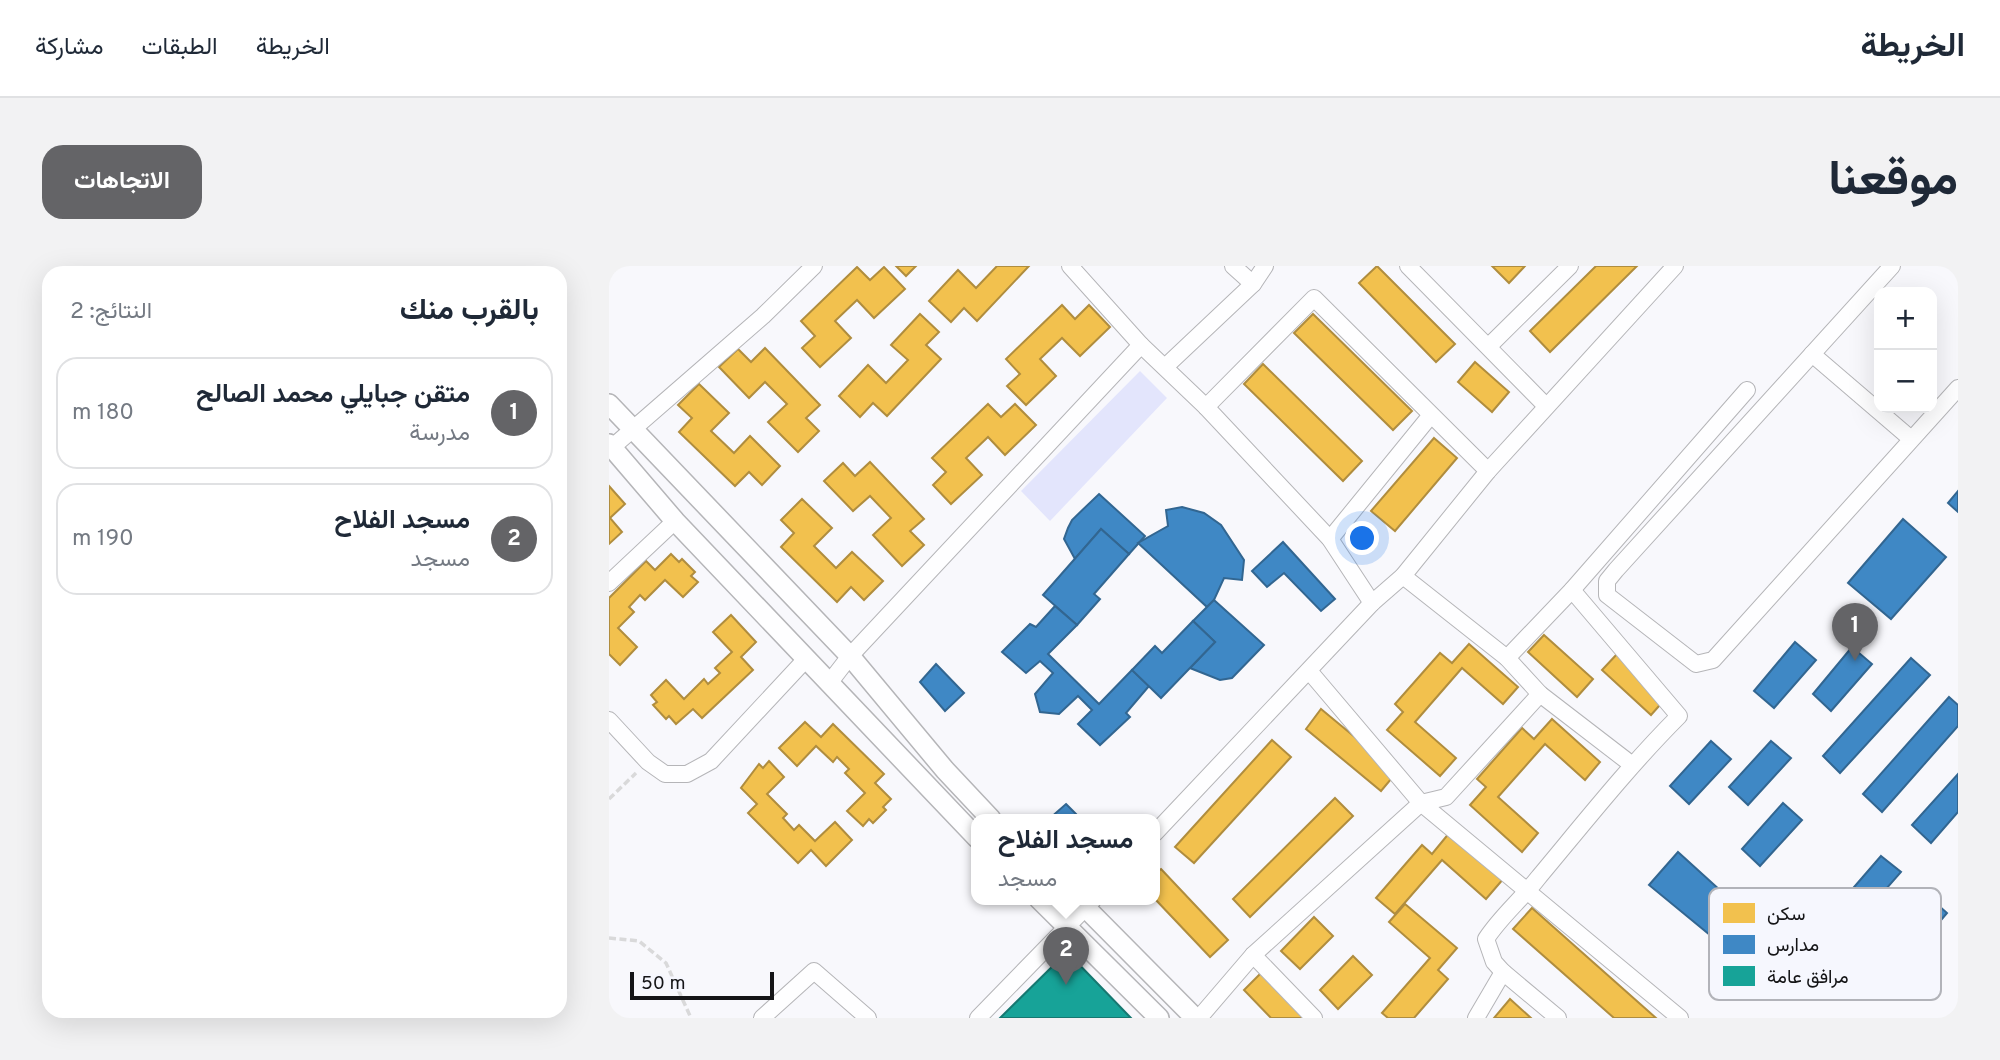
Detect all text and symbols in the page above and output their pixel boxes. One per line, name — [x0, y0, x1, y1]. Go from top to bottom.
text: الخريطة — [1861, 27, 1965, 69]
text: مشاركة — [35, 33, 103, 63]
text: الطبقات — [141, 33, 218, 63]
text: الخريطة — [256, 33, 330, 63]
button: الاتجاهات — [42, 145, 202, 219]
text: موقعنا — [1828, 151, 1958, 213]
map controls — [1874, 287, 1937, 413]
button: + — [1874, 287, 1937, 350]
text: بالقرب منك — [400, 293, 539, 330]
text: النتائج: 2 — [70, 298, 152, 327]
button: − — [1874, 350, 1937, 413]
text: متقن جبايلي محمد الصالح — [196, 379, 470, 412]
text: 180 m — [72, 399, 134, 428]
text: 1 — [509, 399, 519, 428]
text: مدرسة — [409, 420, 470, 449]
text: مسجد الفلاح — [334, 505, 470, 538]
your location — [1345, 521, 1379, 555]
text: 190 m — [72, 525, 134, 554]
text: 2 — [507, 525, 521, 554]
text: مسجد — [410, 546, 470, 575]
pin: 1 — [1832, 603, 1878, 661]
popup — [971, 814, 1160, 905]
text: مسجد الفلاح — [998, 825, 1133, 858]
text: مسجد — [998, 866, 1057, 895]
legend — [1709, 888, 1941, 1000]
text: سكن — [1767, 903, 1805, 927]
pin: 2 — [1043, 927, 1089, 985]
text: مدارس — [1767, 934, 1819, 958]
text: مرافق عامة — [1767, 966, 1849, 990]
scale bar — [630, 969, 773, 1001]
text: 50 m — [641, 972, 686, 996]

